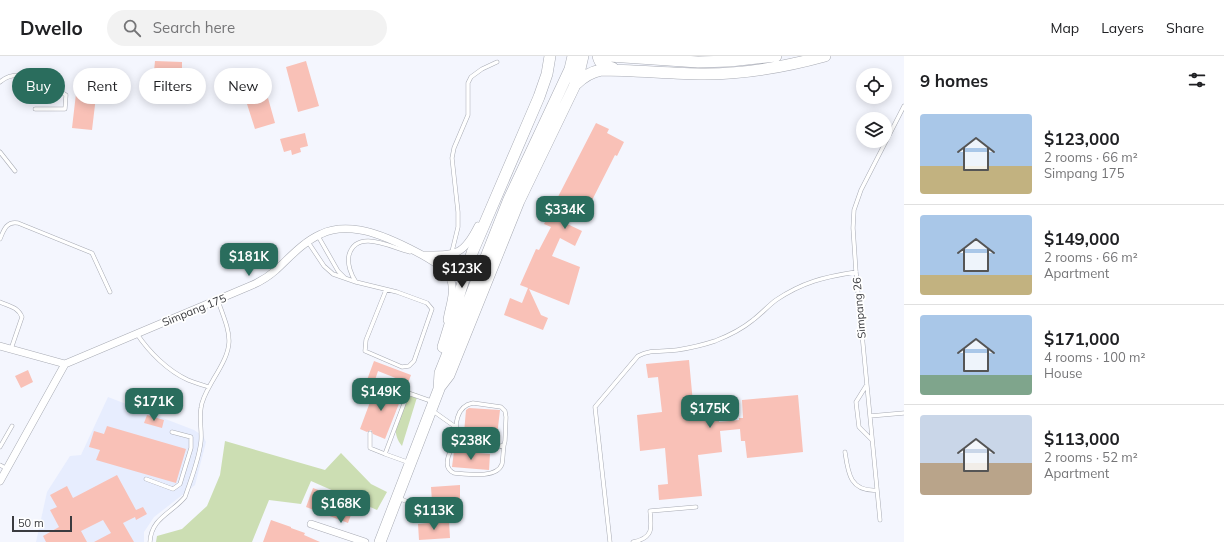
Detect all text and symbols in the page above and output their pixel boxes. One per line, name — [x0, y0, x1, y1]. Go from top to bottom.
search box — [107, 10, 387, 46]
text: Dwello — [20, 16, 83, 40]
icon: search — [121, 17, 143, 39]
text: Search here — [153, 18, 235, 37]
text: Map — [1050, 19, 1079, 37]
text: Layers — [1101, 19, 1144, 37]
text: Share — [1166, 19, 1204, 37]
chip: Buy — [12, 68, 65, 104]
chip: Rent — [73, 68, 131, 104]
chip: Filters — [139, 68, 206, 104]
chip: New — [214, 68, 272, 104]
map controls — [856, 68, 892, 148]
button: locate — [856, 68, 892, 104]
icon: filters — [1186, 69, 1208, 91]
text: 9 homes — [920, 70, 988, 91]
button: layers — [856, 112, 892, 148]
text: $123,000 — [1044, 128, 1120, 149]
icon: home — [952, 130, 1000, 178]
text: 2 rooms · 66 m² — [1044, 149, 1138, 165]
text: Simpang 175 — [1044, 165, 1124, 181]
pin: $334K — [537, 196, 593, 230]
text: $334K — [545, 201, 585, 217]
text: $149,000 — [1044, 228, 1120, 249]
icon: home — [952, 231, 1000, 279]
pin: $181K — [221, 243, 277, 277]
text: $181K — [229, 248, 269, 264]
text: 2 rooms · 66 m² — [1044, 249, 1138, 265]
pin: $123K — [434, 255, 490, 289]
text: $123K — [442, 260, 482, 276]
text: Apartment — [1044, 265, 1109, 281]
street label: Simpang 26 — [849, 276, 869, 339]
street label: Simpang 175 — [160, 291, 229, 329]
text: $171,000 — [1044, 328, 1120, 349]
icon: home — [952, 331, 1000, 379]
text: 4 rooms · 100 m² — [1044, 349, 1145, 365]
text: House — [1044, 365, 1082, 381]
pin: $149K — [353, 378, 409, 412]
text: $149K — [361, 383, 401, 399]
pin: $171K — [126, 388, 182, 422]
text: $171K — [134, 393, 174, 409]
pin: $175K — [682, 395, 738, 429]
text: $175K — [690, 400, 730, 416]
pin: $238K — [443, 427, 499, 461]
text: $113,000 — [1044, 428, 1120, 449]
icon: home — [952, 431, 1000, 479]
text: $238K — [451, 432, 491, 448]
text: 2 rooms · 52 m² — [1044, 449, 1138, 465]
text: Apartment — [1044, 465, 1109, 481]
pin: $168K — [313, 490, 369, 524]
text: $168K — [321, 495, 361, 511]
pin: $113K — [406, 497, 462, 531]
text: $113K — [414, 502, 454, 518]
scale bar — [12, 514, 72, 533]
text: 50 m — [18, 516, 44, 530]

